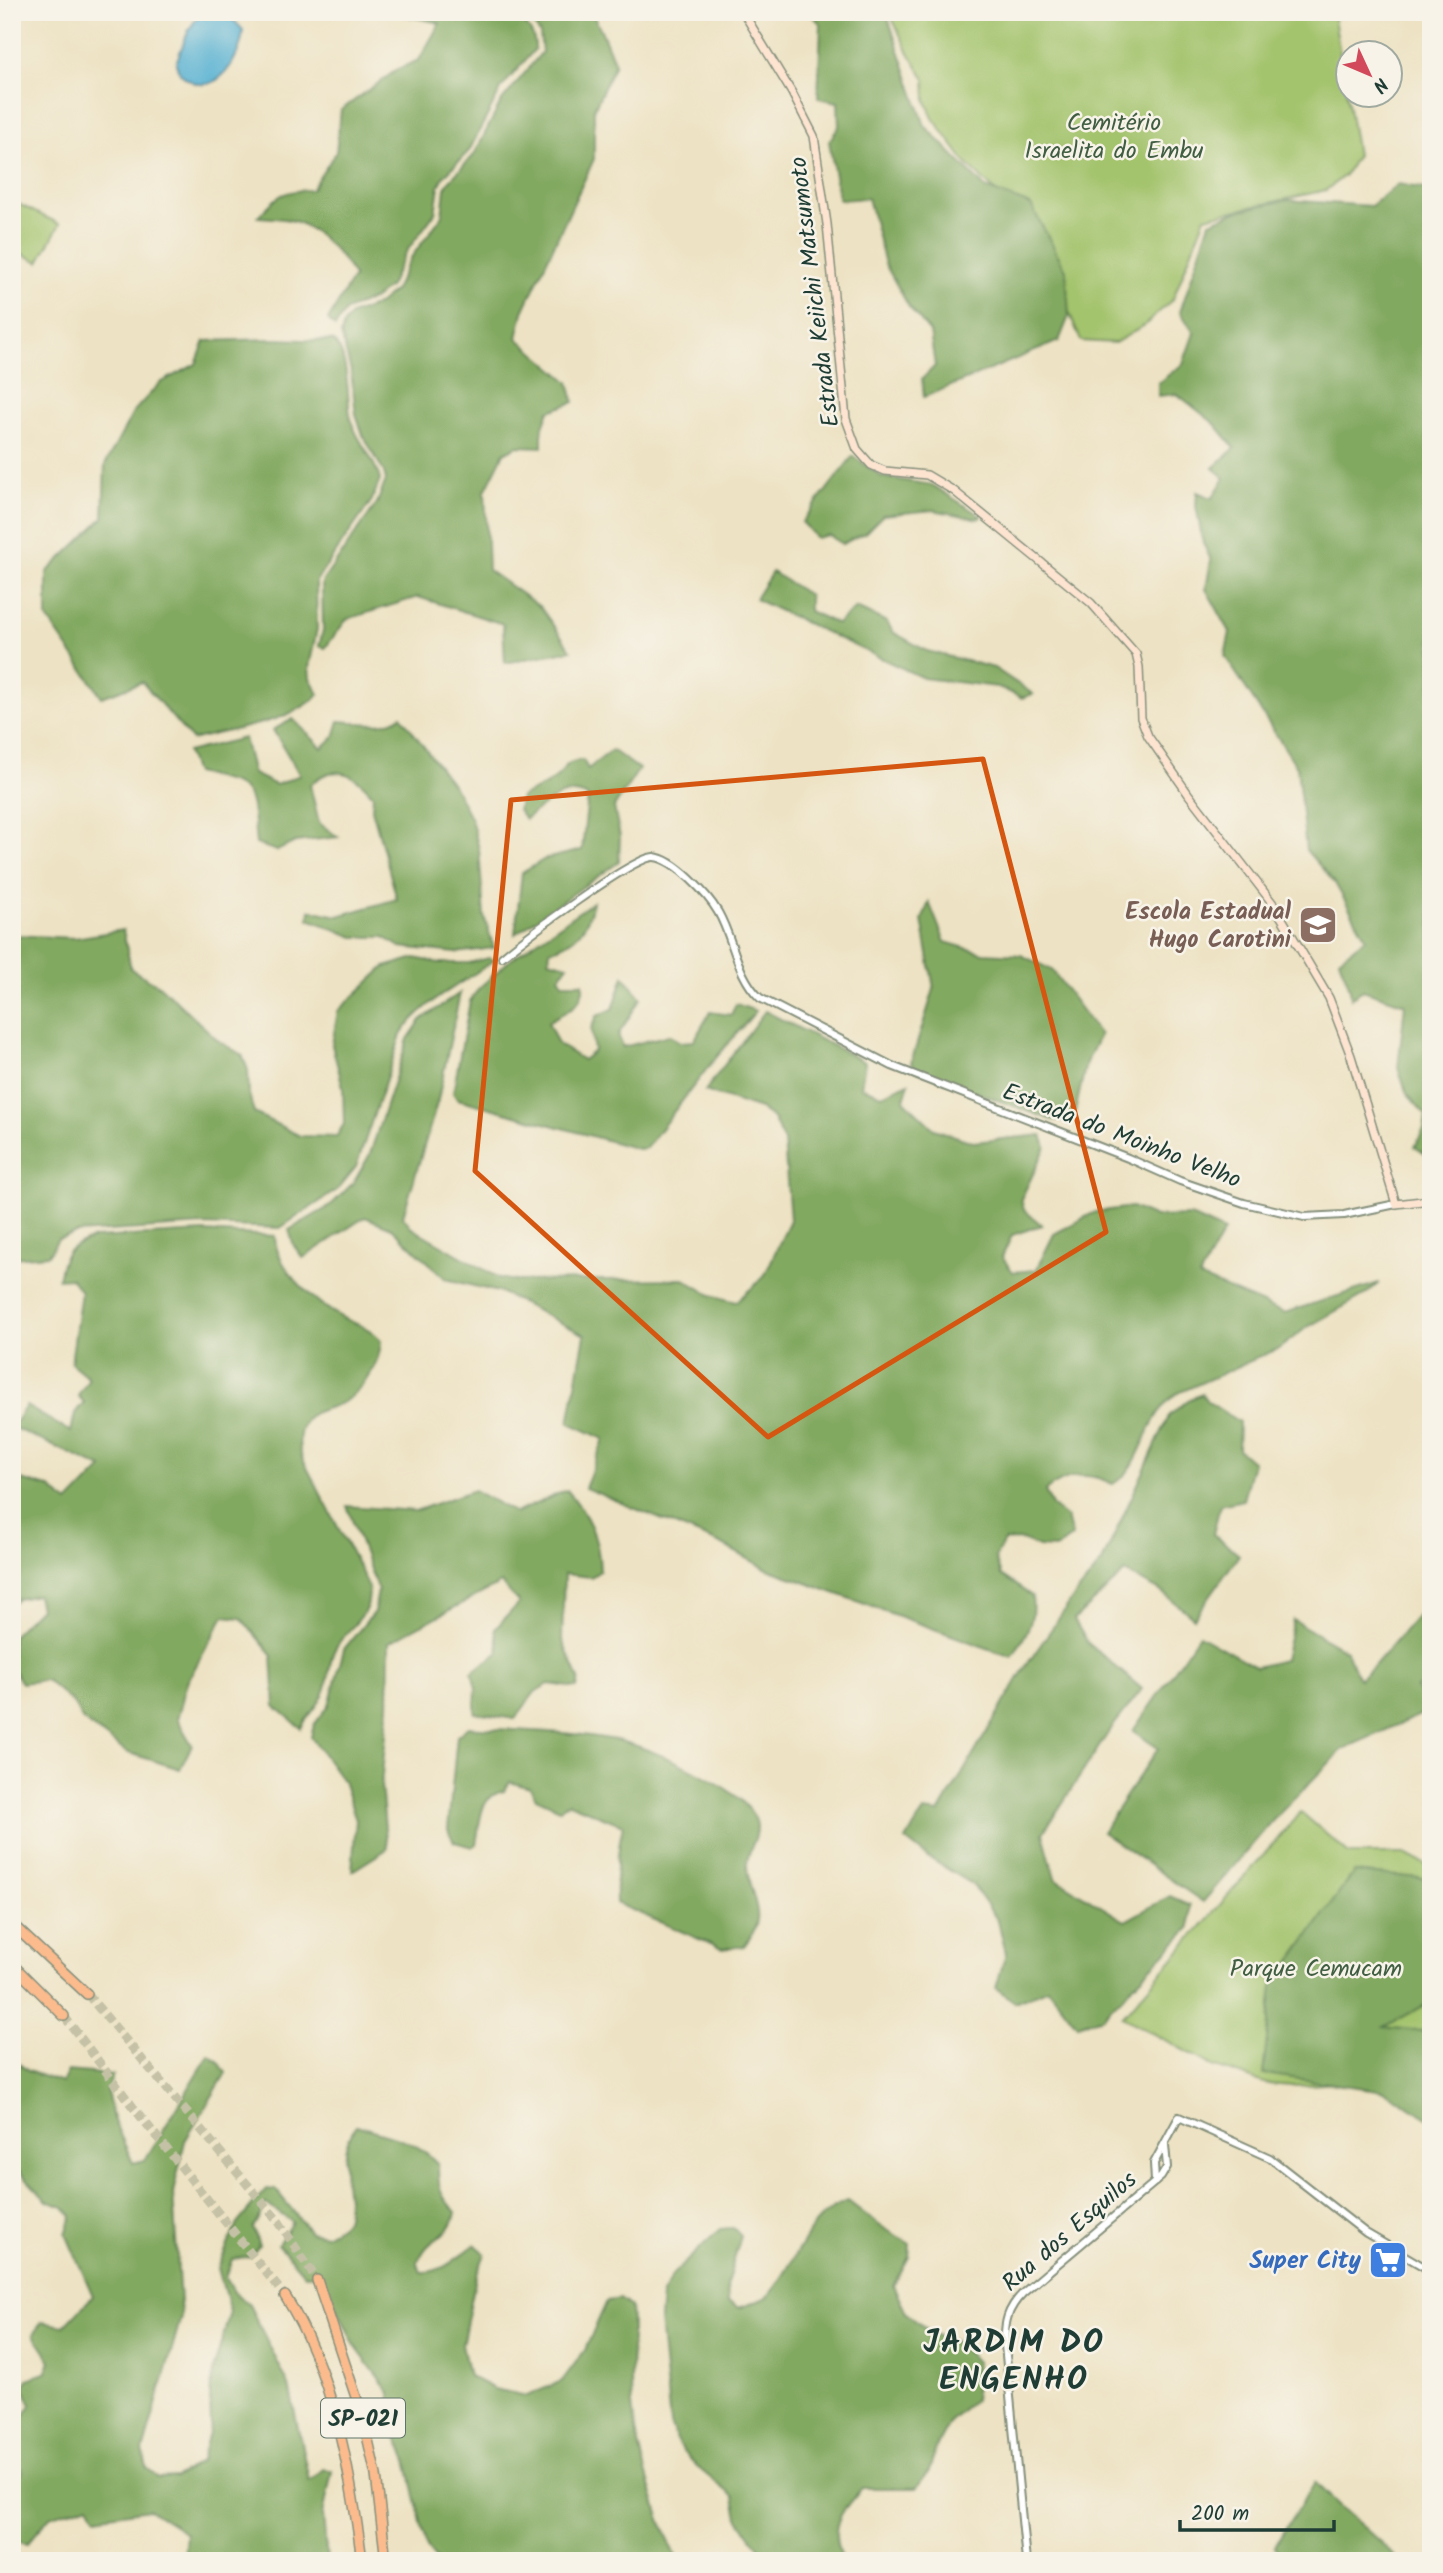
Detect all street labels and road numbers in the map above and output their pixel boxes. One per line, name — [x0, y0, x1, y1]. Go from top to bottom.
street label: Estrada Keiichi Matsumoto — [780, 154, 851, 429]
street label: Estrada do Moinho Velho — [996, 1073, 1247, 1200]
street label: Rua dos Esquilos — [993, 2162, 1147, 2302]
road number: SP-021 — [321, 2398, 405, 2438]

